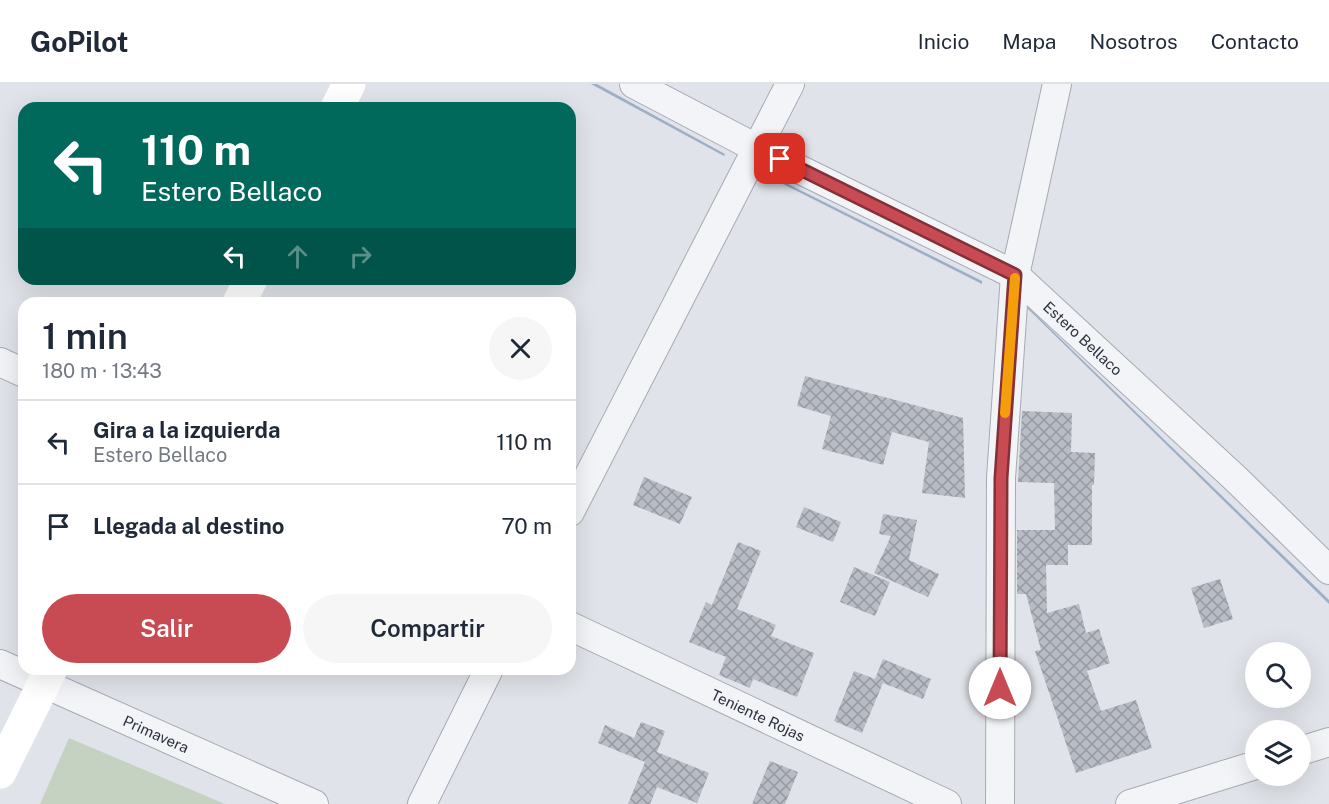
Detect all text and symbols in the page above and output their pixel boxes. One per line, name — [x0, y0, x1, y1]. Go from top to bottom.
text: GoPilot — [30, 25, 129, 58]
text: Inicio — [918, 29, 969, 54]
text: Mapa — [1002, 29, 1056, 54]
text: Nosotros — [1089, 29, 1178, 54]
text: Contacto — [1211, 29, 1299, 54]
text: 110 m — [141, 125, 251, 174]
icon: left — [42, 126, 120, 204]
pin — [754, 133, 805, 184]
icon: arrive — [763, 142, 796, 175]
text: Estero Bellaco — [141, 175, 322, 207]
icon: left — [218, 240, 251, 273]
icon: ahead — [281, 240, 314, 273]
icon: right — [344, 240, 377, 273]
street label: Estero Bellaco — [1040, 297, 1126, 378]
text: 1 min — [42, 315, 128, 357]
button: close — [489, 317, 552, 380]
text: 180 m · 13:43 — [42, 359, 162, 383]
text: Gira a la izquierda — [93, 417, 280, 443]
icon: left — [42, 426, 75, 459]
text: 110 m — [496, 429, 552, 455]
text: Estero Bellaco — [93, 443, 227, 467]
icon: arrive — [42, 510, 75, 543]
text: Llegada al destino — [93, 513, 284, 539]
text: 70 m — [501, 513, 552, 539]
button: Salir — [42, 594, 291, 663]
button: Compartir — [303, 594, 552, 663]
map controls — [1245, 642, 1311, 786]
button: search — [1245, 642, 1311, 708]
position arrow — [968, 656, 1032, 720]
street label: Teniente Rojas — [709, 685, 808, 744]
street label: Primavera — [121, 712, 192, 756]
button: layers — [1245, 720, 1311, 786]

